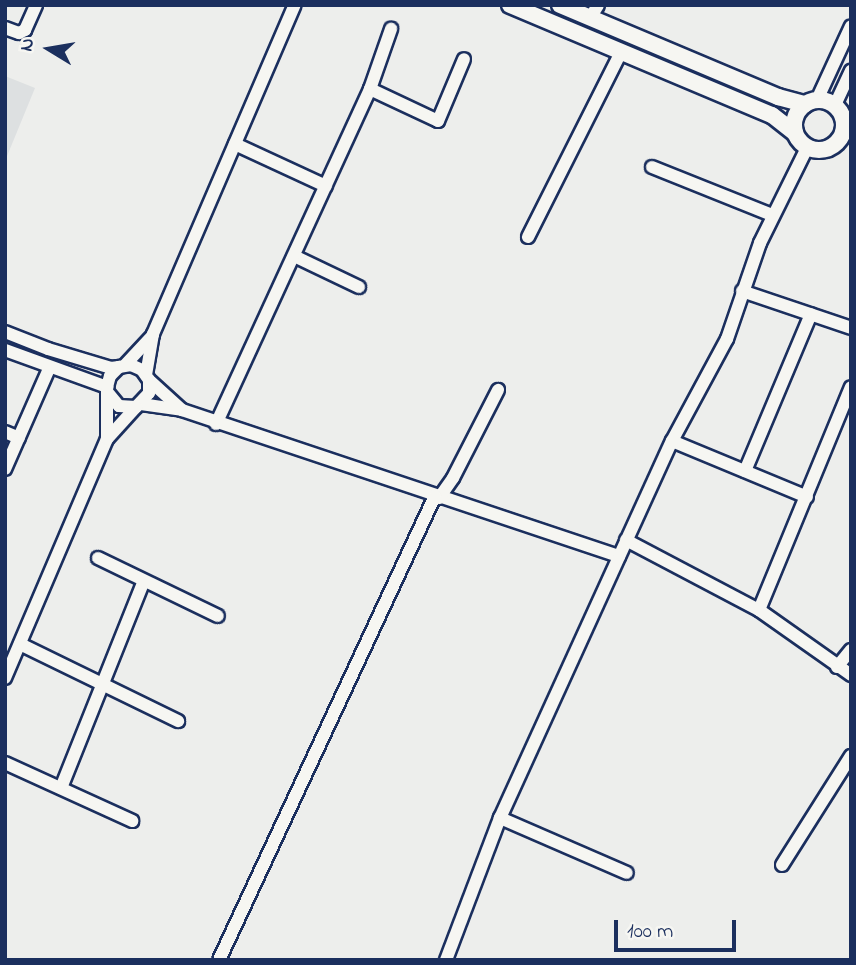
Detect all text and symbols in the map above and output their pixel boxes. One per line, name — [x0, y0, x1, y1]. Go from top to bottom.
north arrow — [14, 14, 84, 84]
text: N — [13, 36, 42, 54]
scale bar — [618, 906, 740, 950]
text: 100 m — [627, 917, 673, 947]

